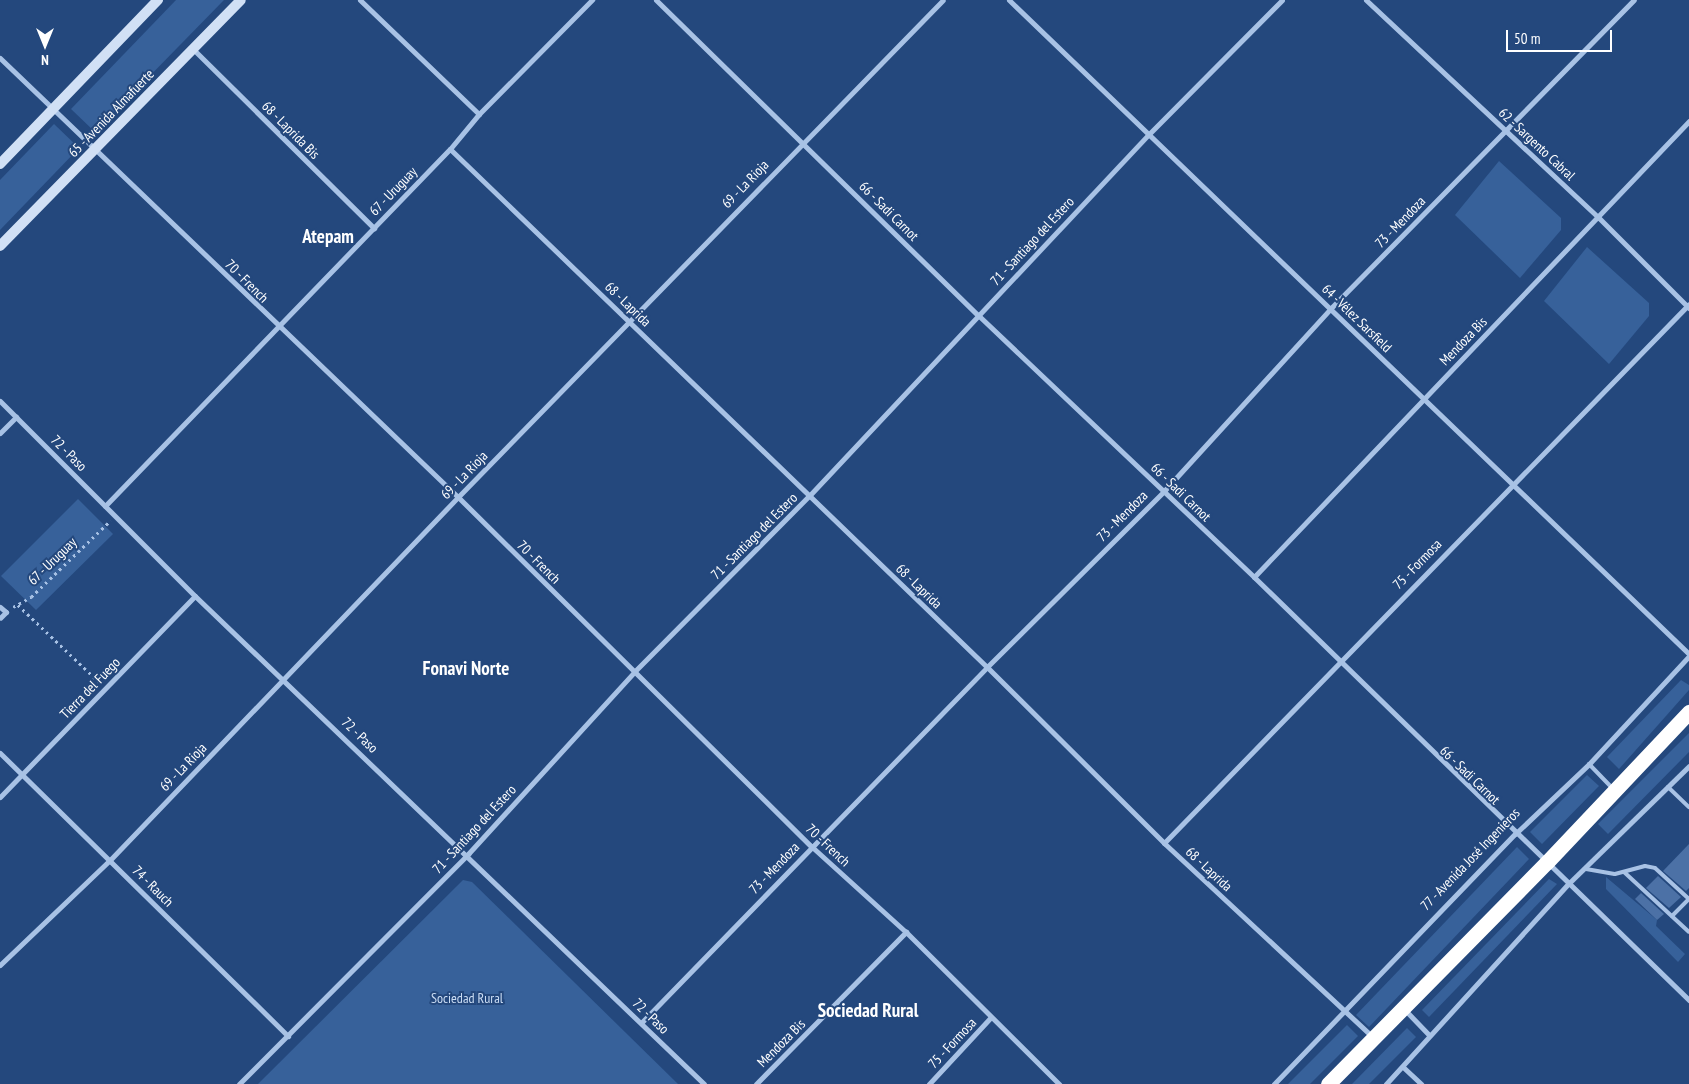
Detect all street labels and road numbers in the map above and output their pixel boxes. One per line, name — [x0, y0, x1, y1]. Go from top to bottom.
street label: 65 - Avenida Almafuerte — [64, 65, 158, 161]
street label: 68 - Laprida Bis — [258, 97, 324, 163]
street label: 62 - Sargento Cabral — [1495, 104, 1579, 184]
street label: 69 - La Rioja — [718, 156, 772, 212]
street label: 67 - Uruguay — [365, 163, 421, 219]
street label: 66 - Sadi Carnot — [855, 177, 923, 245]
street label: 73 - Mendoza — [1371, 192, 1429, 252]
street label: 71 - Santiago del Estero — [986, 193, 1078, 289]
street label: 70 - French — [222, 256, 272, 306]
street label: 68 - Laprida — [601, 278, 655, 330]
street label: 64 - Vélez Sarsfield — [1318, 280, 1396, 356]
street label: Mendoza Bis — [1436, 313, 1490, 369]
street label: 72 - Paso — [47, 431, 91, 475]
street label: 69 - La Rioja — [437, 447, 491, 503]
street label: 66 - Sadi Carnot — [1147, 459, 1215, 525]
street label: 73 - Mendoza — [1093, 487, 1151, 545]
street label: 71 - Santiago del Estero — [707, 489, 801, 583]
street label: 67 - Uruguay — [24, 533, 80, 589]
street label: 75 - Formosa — [1389, 535, 1445, 593]
street label: 70 - French — [514, 537, 564, 587]
street label: 68 - Laprida — [892, 560, 946, 612]
street label: Tierra del Fuego — [57, 654, 123, 722]
street label: 72 - Paso — [338, 713, 382, 757]
street label: 69 - La Rioja — [156, 739, 210, 795]
street label: 66 - Sadi Carnot — [1436, 742, 1504, 808]
street label: 71 - Santiago del Estero — [428, 781, 520, 877]
street label: 77 - Avenida José Ingenieros — [1416, 804, 1524, 914]
street label: 70 - French — [802, 820, 854, 870]
street label: 73 - Mendoza — [745, 838, 803, 898]
street label: 68 - Laprida — [1182, 843, 1236, 895]
street label: 74 - Rauch — [129, 862, 177, 910]
street label: 72 - Paso — [629, 994, 673, 1038]
street label: 75 - Formosa — [924, 1014, 980, 1072]
street label: Mendoza Bis — [754, 1016, 808, 1070]

